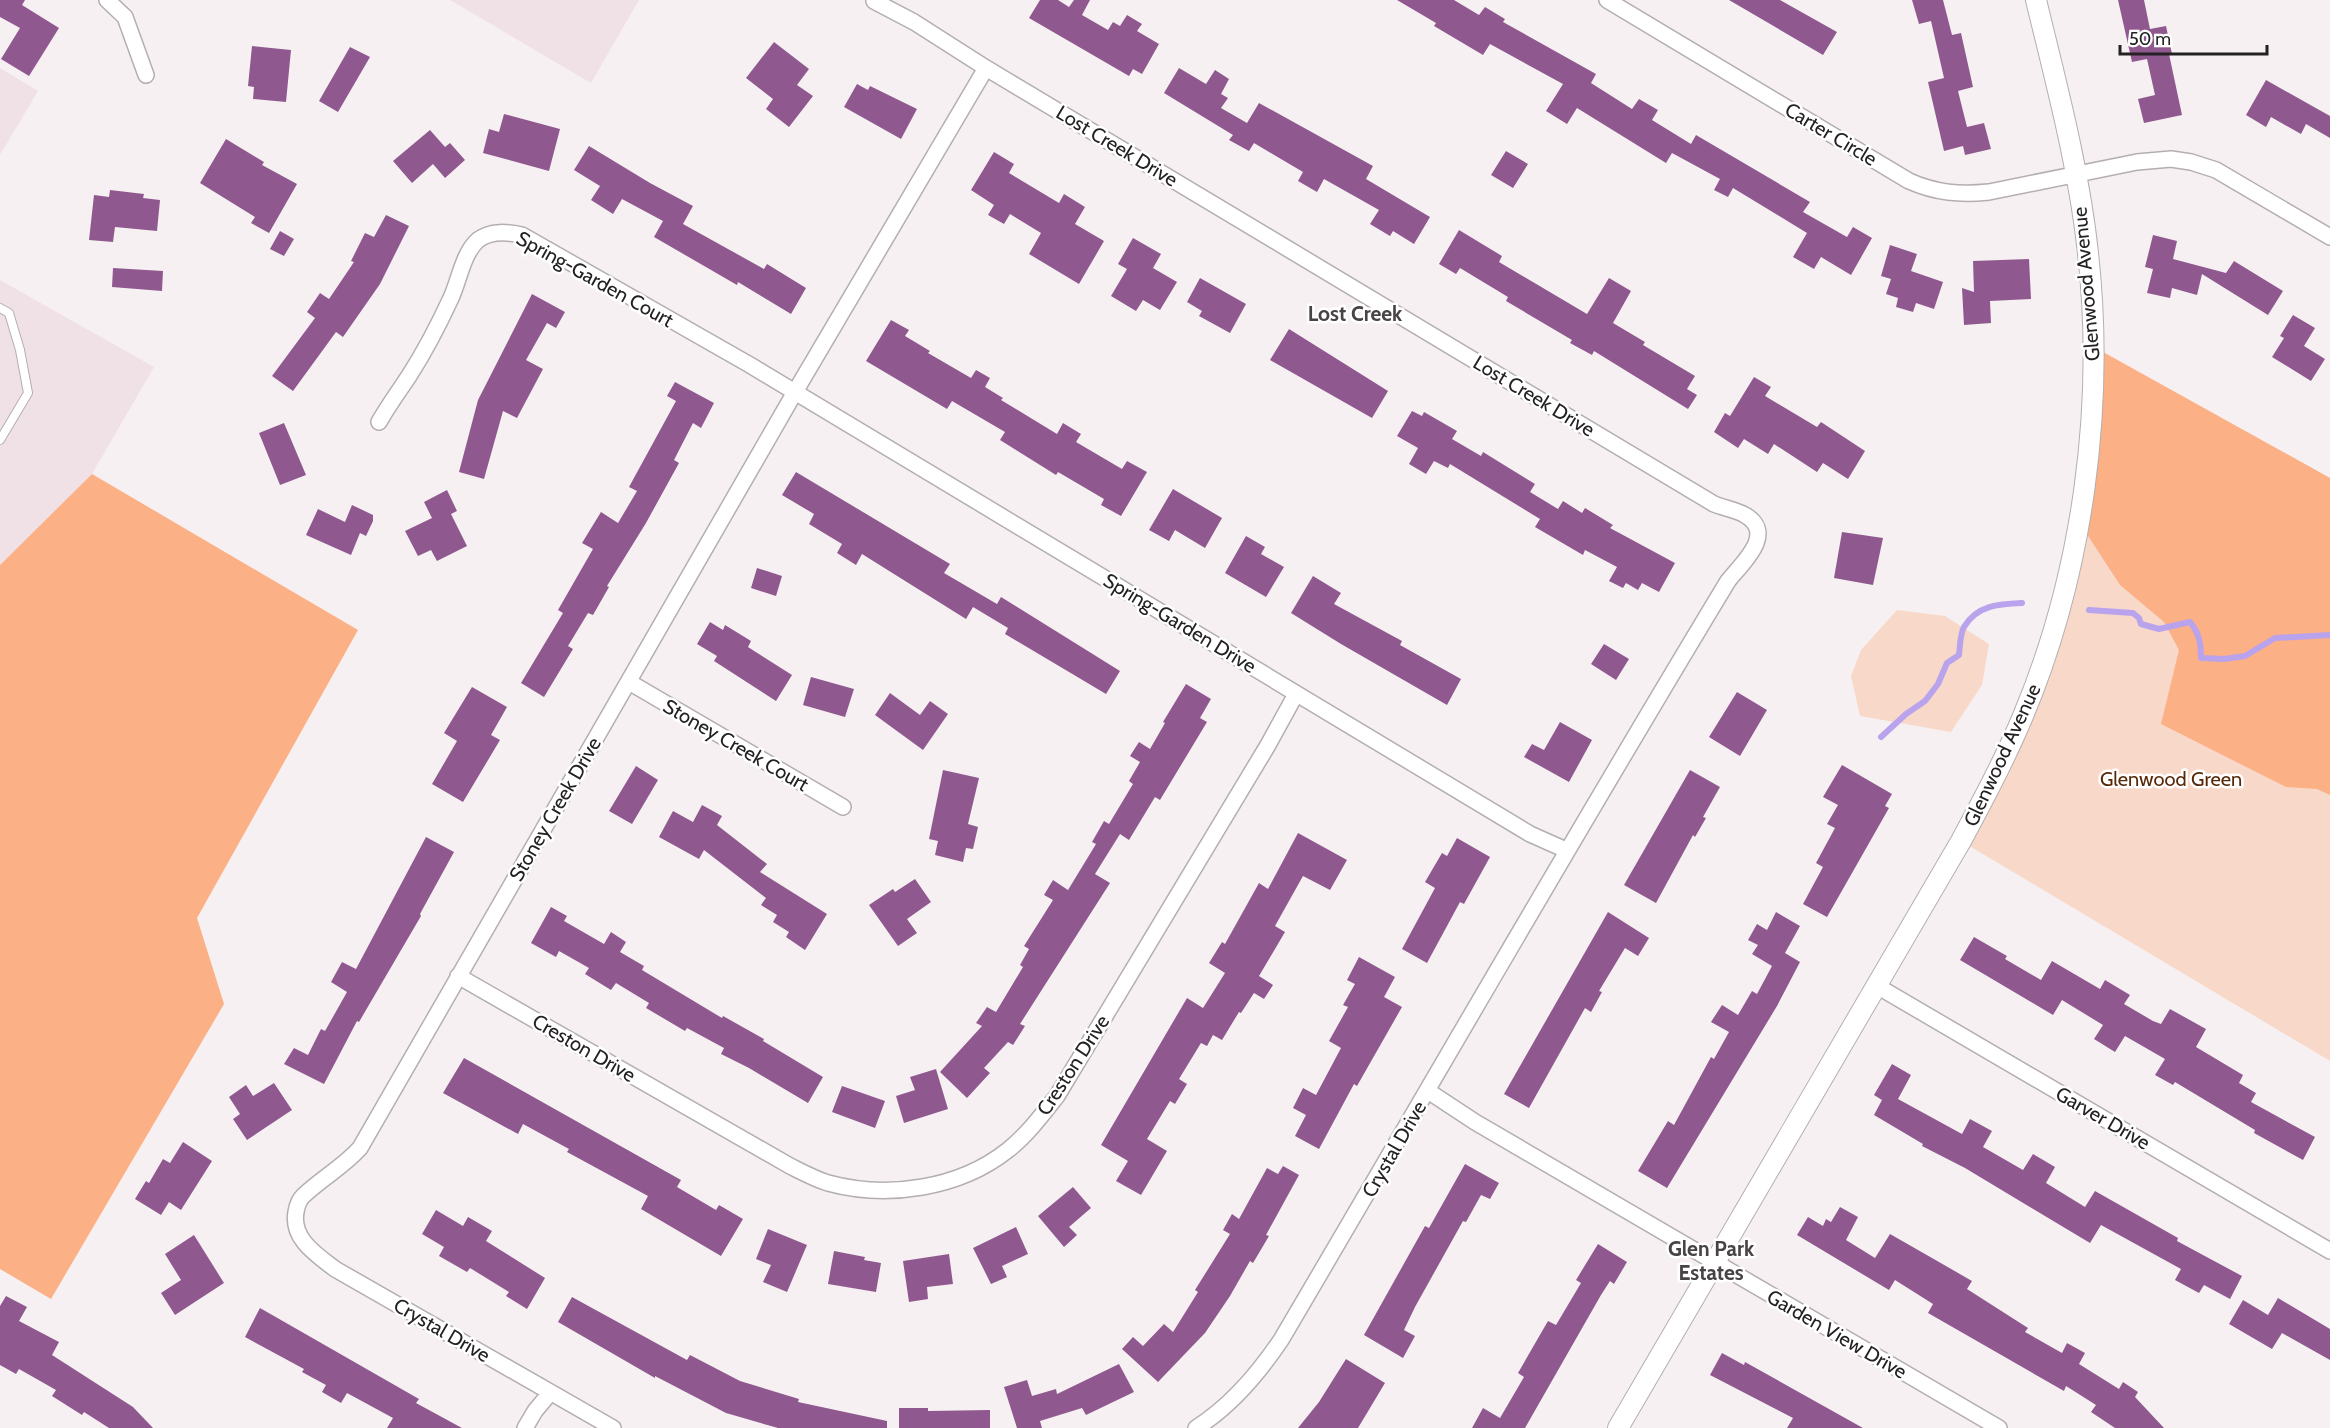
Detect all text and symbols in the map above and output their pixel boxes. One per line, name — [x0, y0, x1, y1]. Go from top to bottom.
scale bar — [2120, 18, 2267, 56]
text: 50 m — [2129, 28, 2171, 50]
street label: Carter Circle — [1781, 97, 1881, 171]
street label: Lost Creek Drive — [1052, 100, 1182, 192]
street label: Glenwood Avenue — [2067, 206, 2105, 362]
street label: Spring-Garden Court — [512, 226, 678, 332]
district label: Lost Creek — [1308, 301, 1403, 326]
street label: Lost Creek Drive — [1469, 350, 1599, 442]
street label: Spring-Garden Drive — [1099, 568, 1261, 678]
street label: Glenwood Avenue — [1958, 680, 2046, 830]
street label: Stoney Creek Court — [659, 694, 813, 796]
street label: Stoney Creek Drive — [504, 733, 606, 885]
park label: Glenwood Green — [2100, 767, 2242, 791]
street label: Creston Drive — [528, 1009, 640, 1087]
street label: Creston Drive — [1032, 1010, 1114, 1120]
street label: Garver Drive — [2052, 1081, 2154, 1155]
street label: Crystal Drive — [1357, 1097, 1431, 1201]
district label: Glen Park Estates — [1668, 1236, 1755, 1285]
street label: Garden View Drive — [1763, 1284, 1911, 1384]
street label: Crystal Drive — [390, 1293, 494, 1367]

